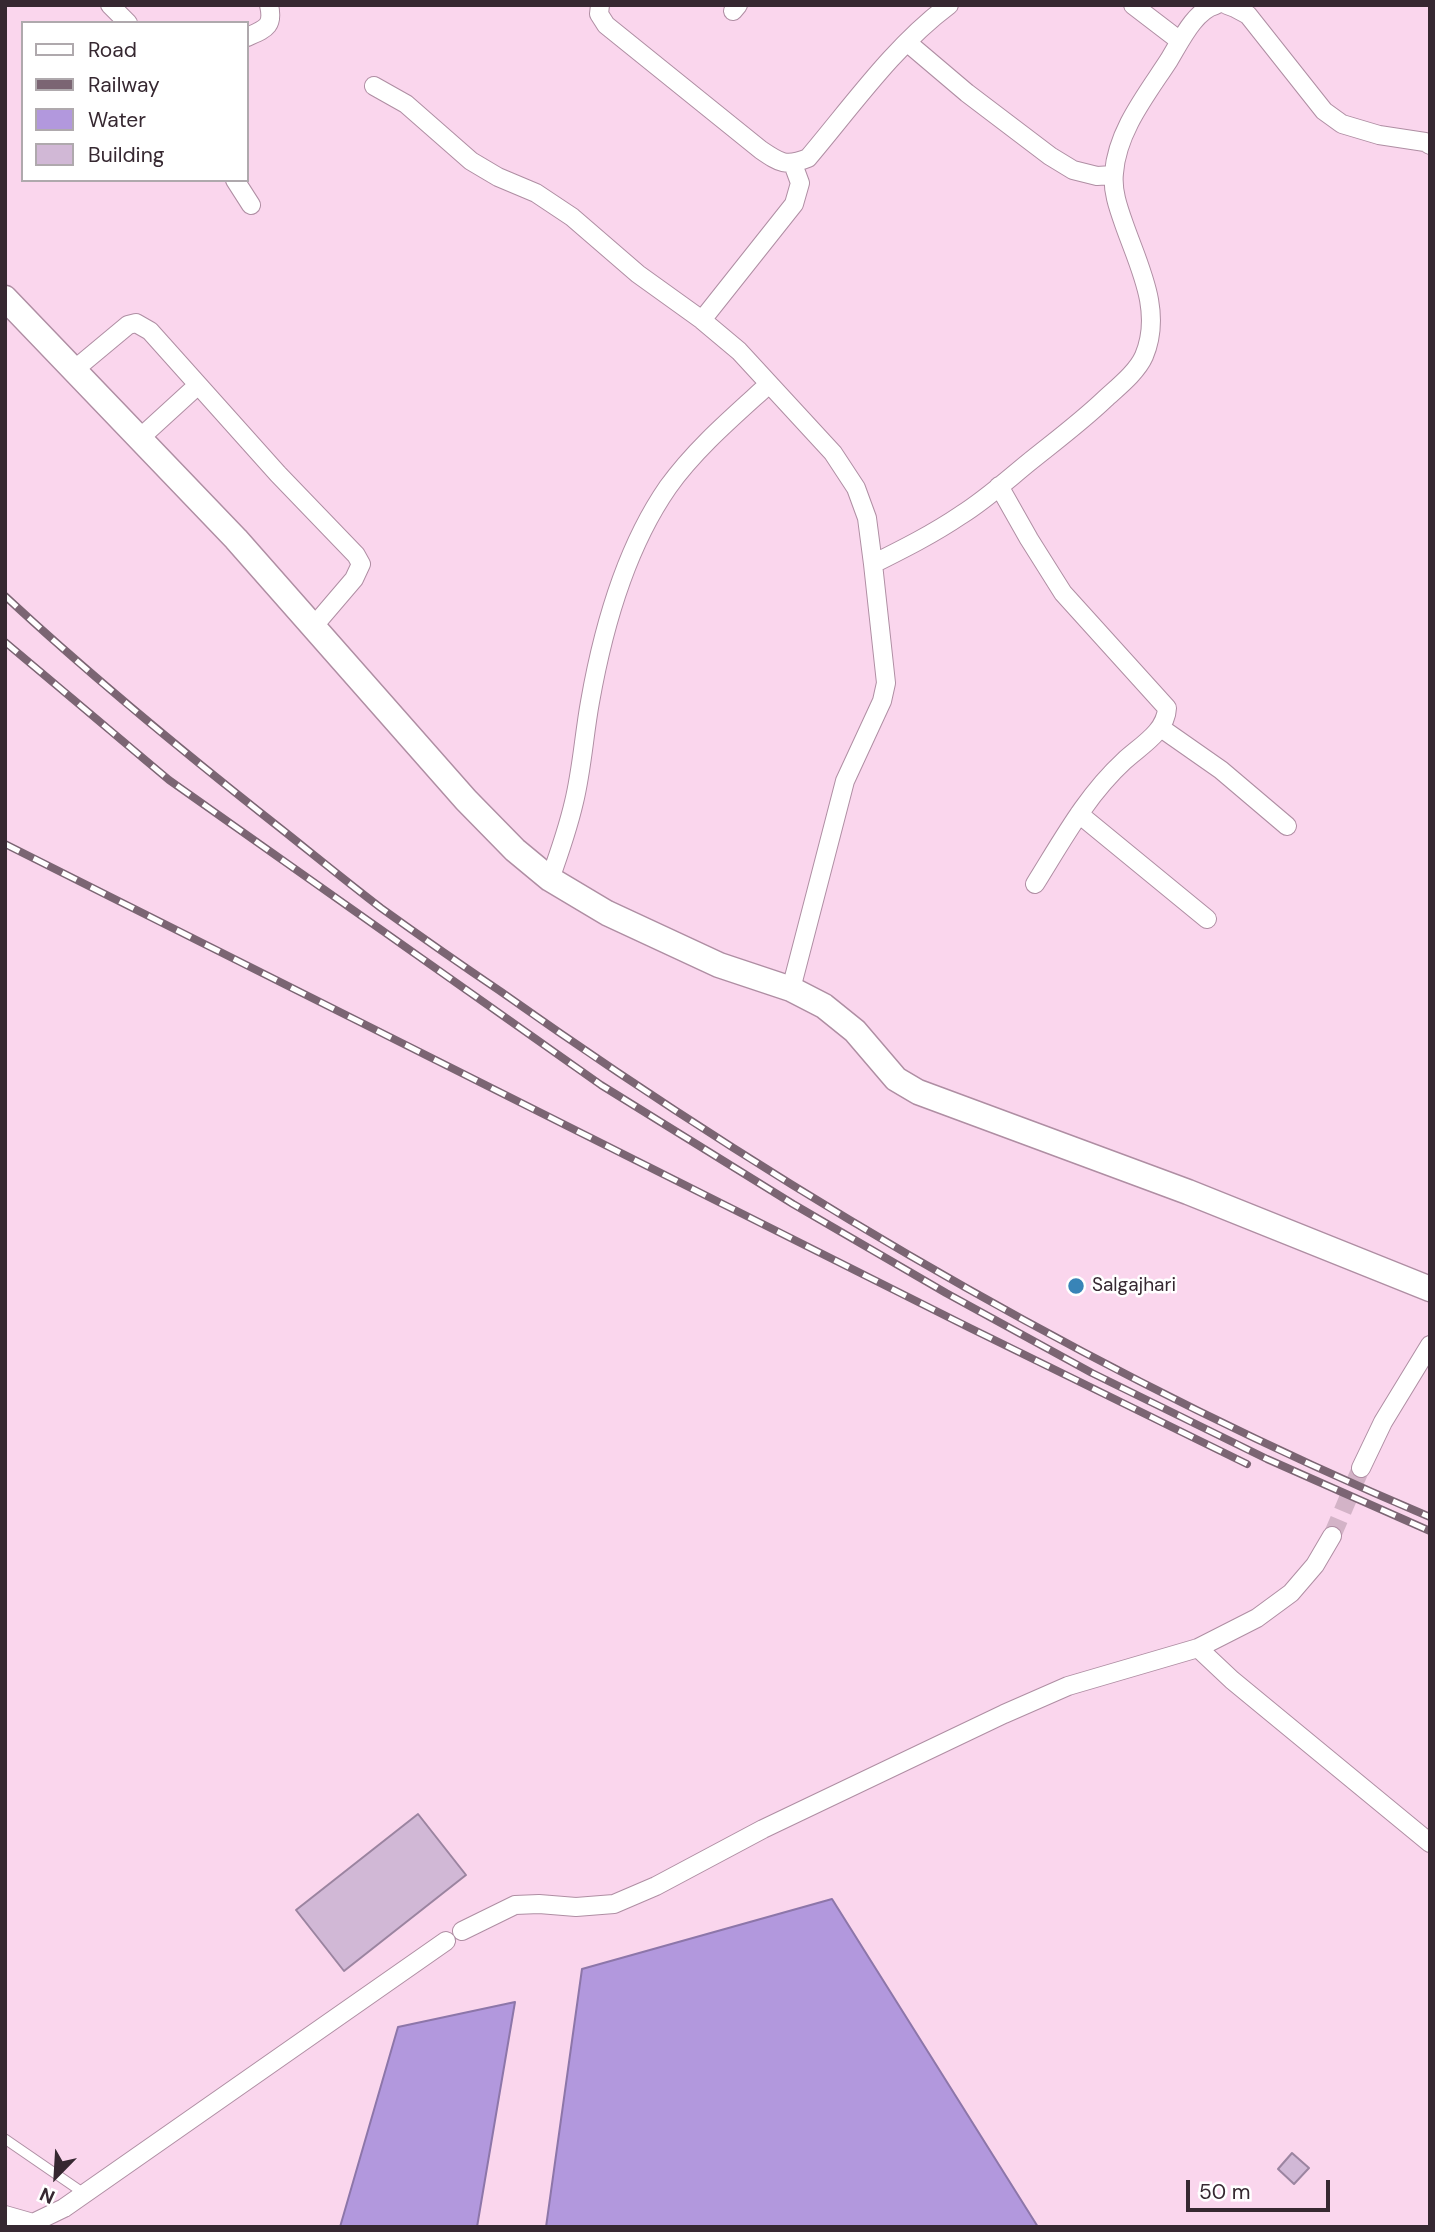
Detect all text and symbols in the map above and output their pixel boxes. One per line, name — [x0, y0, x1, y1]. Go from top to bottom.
legend — [21, 21, 248, 182]
text: Road — [88, 36, 137, 64]
text: Railway — [88, 71, 160, 99]
text: Water — [88, 106, 146, 134]
text: Building — [88, 141, 164, 169]
place label: Salgajhari — [1092, 1275, 1176, 1297]
marker: Salgajhari — [1066, 1276, 1086, 1296]
north arrow — [21, 2141, 91, 2211]
scale bar — [1190, 2166, 1334, 2210]
text: 50 m — [1199, 2178, 1250, 2206]
text: N — [36, 2181, 59, 2210]

